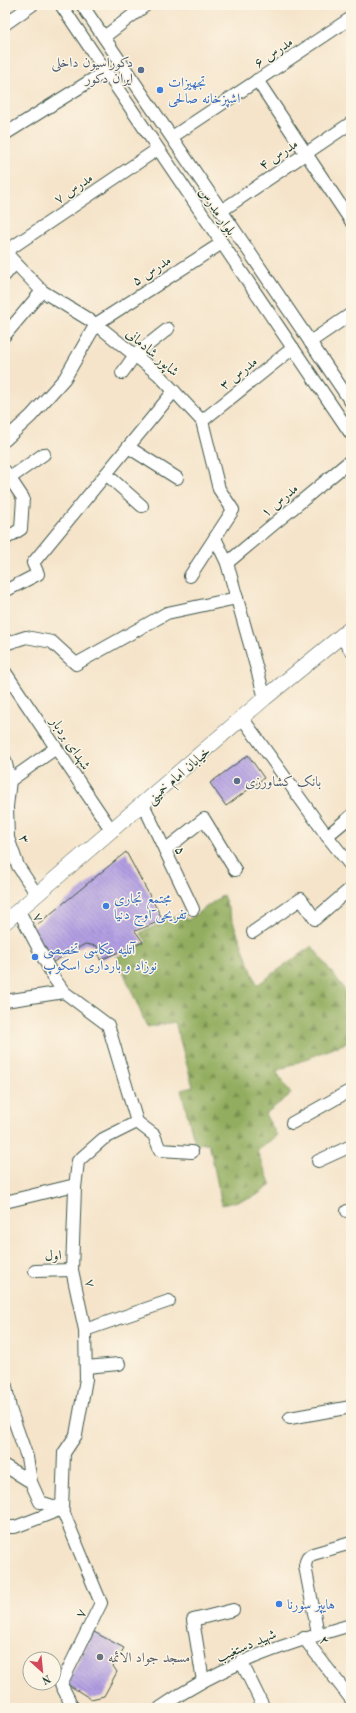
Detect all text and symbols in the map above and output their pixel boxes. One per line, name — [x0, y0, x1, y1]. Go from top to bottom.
street label: مدرس ۶ — [252, 35, 296, 72]
place label: دکوراسیون داخلی ایران دکور — [52, 56, 133, 87]
marker: دکوراسیون داخلی ایران دکور — [136, 65, 146, 75]
place label: تجهیزات اشپزخانه صالحی — [168, 76, 240, 108]
marker: تجهیزات اشپزخانه صالحی — [155, 85, 165, 95]
street label: مدرس ۴ — [257, 137, 301, 174]
street label: مدرس ۷ — [52, 171, 96, 208]
street label: بلوار مدرس — [195, 185, 238, 239]
street label: مدرس ۵ — [129, 253, 174, 289]
street label: شاپور شادمانی — [121, 326, 181, 382]
street label: مدرس ۳ — [217, 355, 261, 394]
street label: مدرس ۱ — [258, 481, 302, 521]
street label: شهدای بردبار — [45, 713, 93, 774]
street label: خیابان امام خمینی — [144, 744, 216, 811]
place label: بانک کشاورزی — [245, 774, 321, 790]
marker: بانک کشاورزی — [232, 776, 242, 786]
street label: ۳ — [16, 833, 32, 845]
street label: ۵ — [172, 844, 188, 857]
place label: مجتمع تجاری تفریحی اوج دنیا — [114, 892, 187, 927]
marker: مجتمع تجاری تفریحی اوج دنیا — [101, 901, 111, 911]
street label: ۷ — [30, 911, 46, 924]
place label: آتلیه عکاسی تخصصی نوزاد و بارداری اسکوپ — [43, 941, 157, 975]
marker: آتلیه عکاسی تخصصی نوزاد و بارداری اسکوپ — [30, 952, 40, 962]
street label: اول — [44, 1249, 62, 1264]
street label: ۷ — [82, 1278, 98, 1289]
place label: هایپر سورنا — [287, 1598, 335, 1614]
marker: هایپر سورنا — [274, 1599, 284, 1609]
street label: ۷ — [73, 1607, 89, 1620]
street label: شهید دستغیب — [214, 1627, 279, 1667]
street label: ۲ — [316, 1633, 332, 1648]
place label: مسجد جواد الائمه — [108, 1650, 190, 1666]
north arrow — [22, 1651, 62, 1691]
marker: مسجد جواد الائمه — [95, 1652, 105, 1662]
text: N — [39, 1672, 52, 1686]

